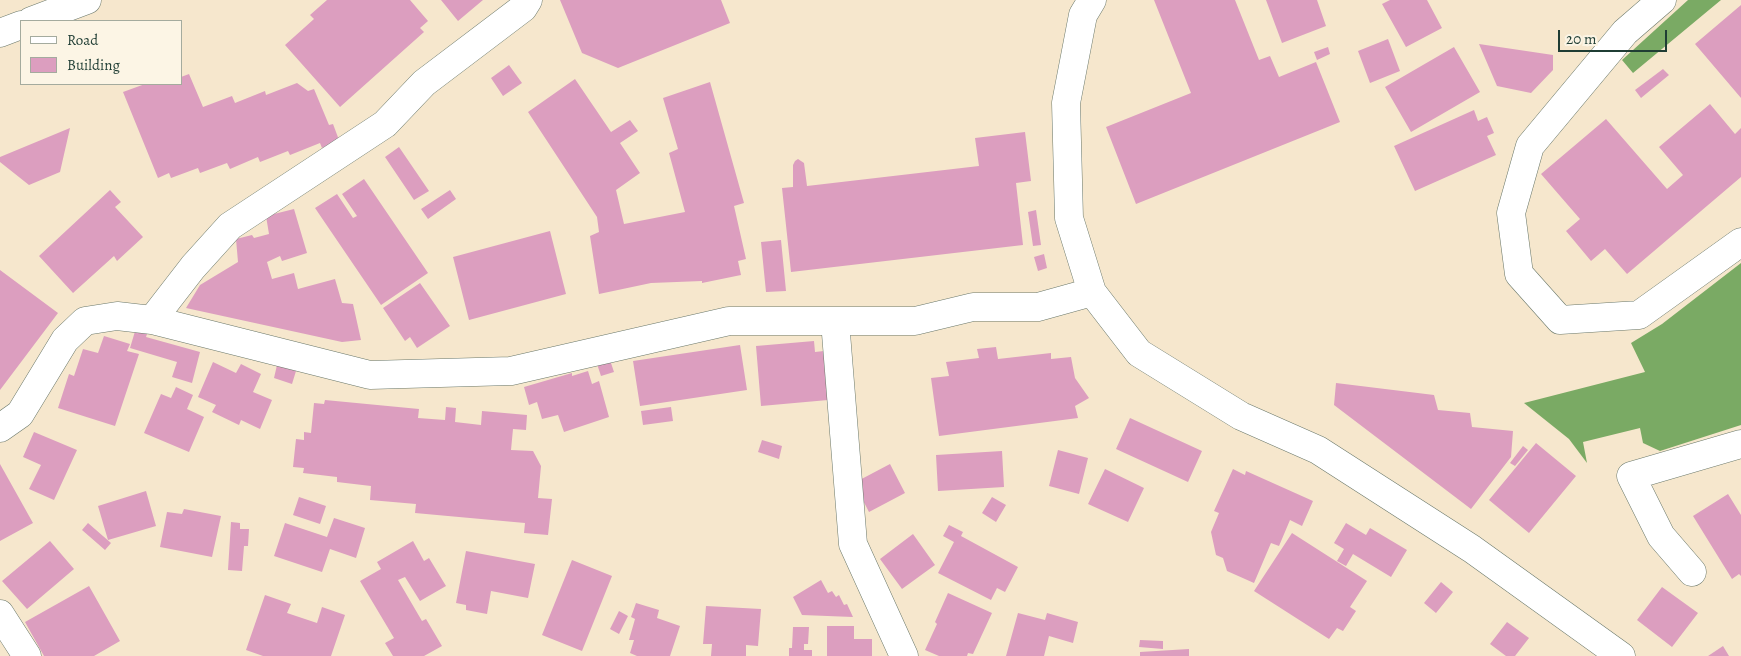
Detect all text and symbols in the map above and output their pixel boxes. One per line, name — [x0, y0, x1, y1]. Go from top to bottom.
legend — [20, 20, 182, 85]
scale bar — [1561, 20, 1670, 52]
text: 20 m — [1566, 29, 1597, 49]
text: Road — [67, 30, 98, 50]
text: Building — [67, 55, 120, 75]

